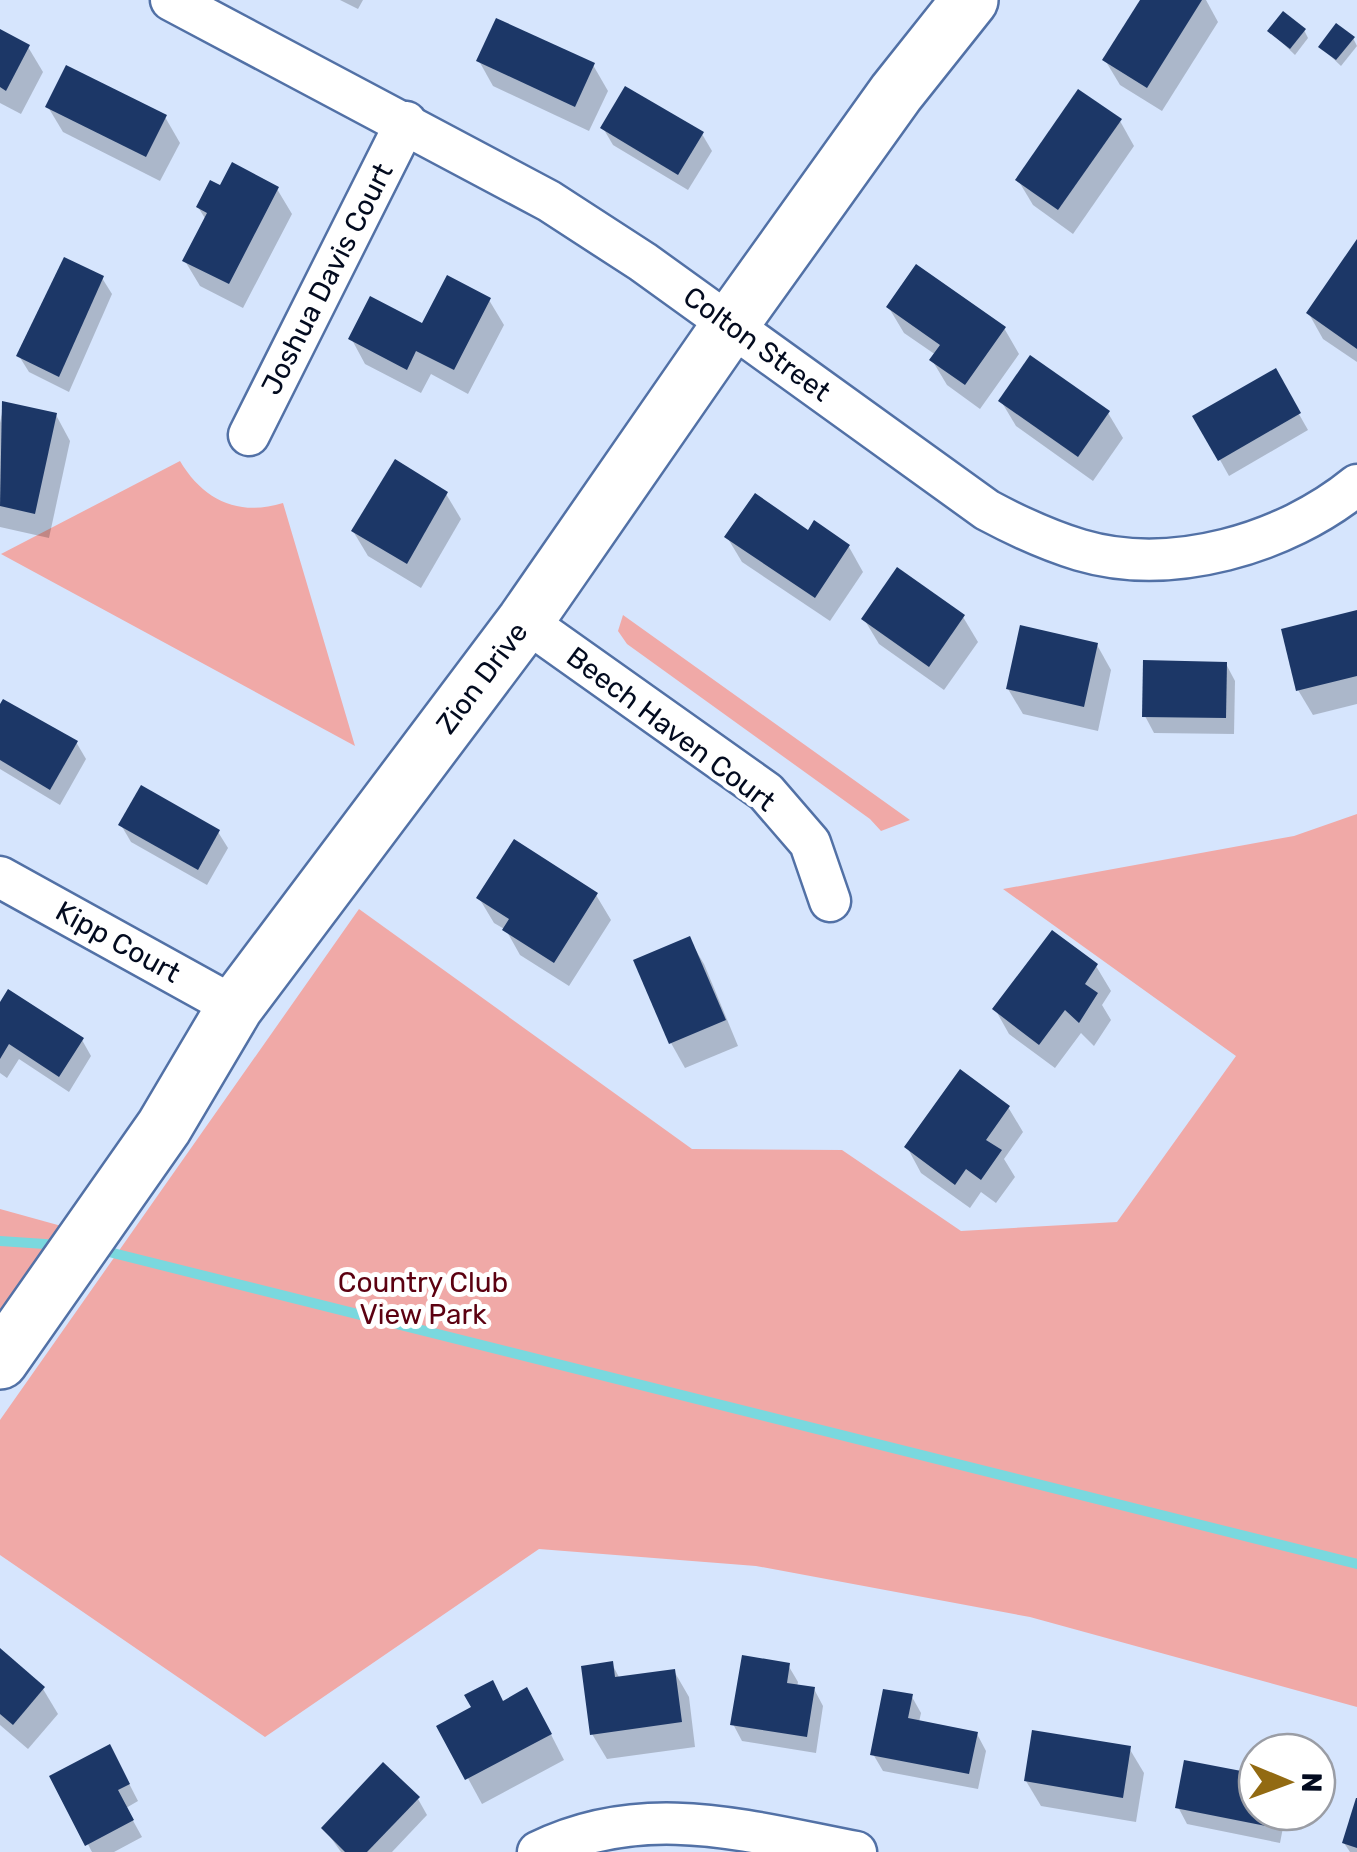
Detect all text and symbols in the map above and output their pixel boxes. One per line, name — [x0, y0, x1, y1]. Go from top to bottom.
street label: Joshua Davis Court — [254, 158, 400, 400]
street label: Colton Street — [677, 280, 837, 408]
street label: Zion Drive — [429, 616, 535, 740]
street label: Beech Haven Court — [560, 640, 782, 818]
street label: Kipp Court — [50, 894, 186, 990]
park label: Country Club View Park — [338, 1266, 508, 1331]
north arrow — [1237, 1732, 1337, 1832]
text: N — [1295, 1772, 1328, 1793]

